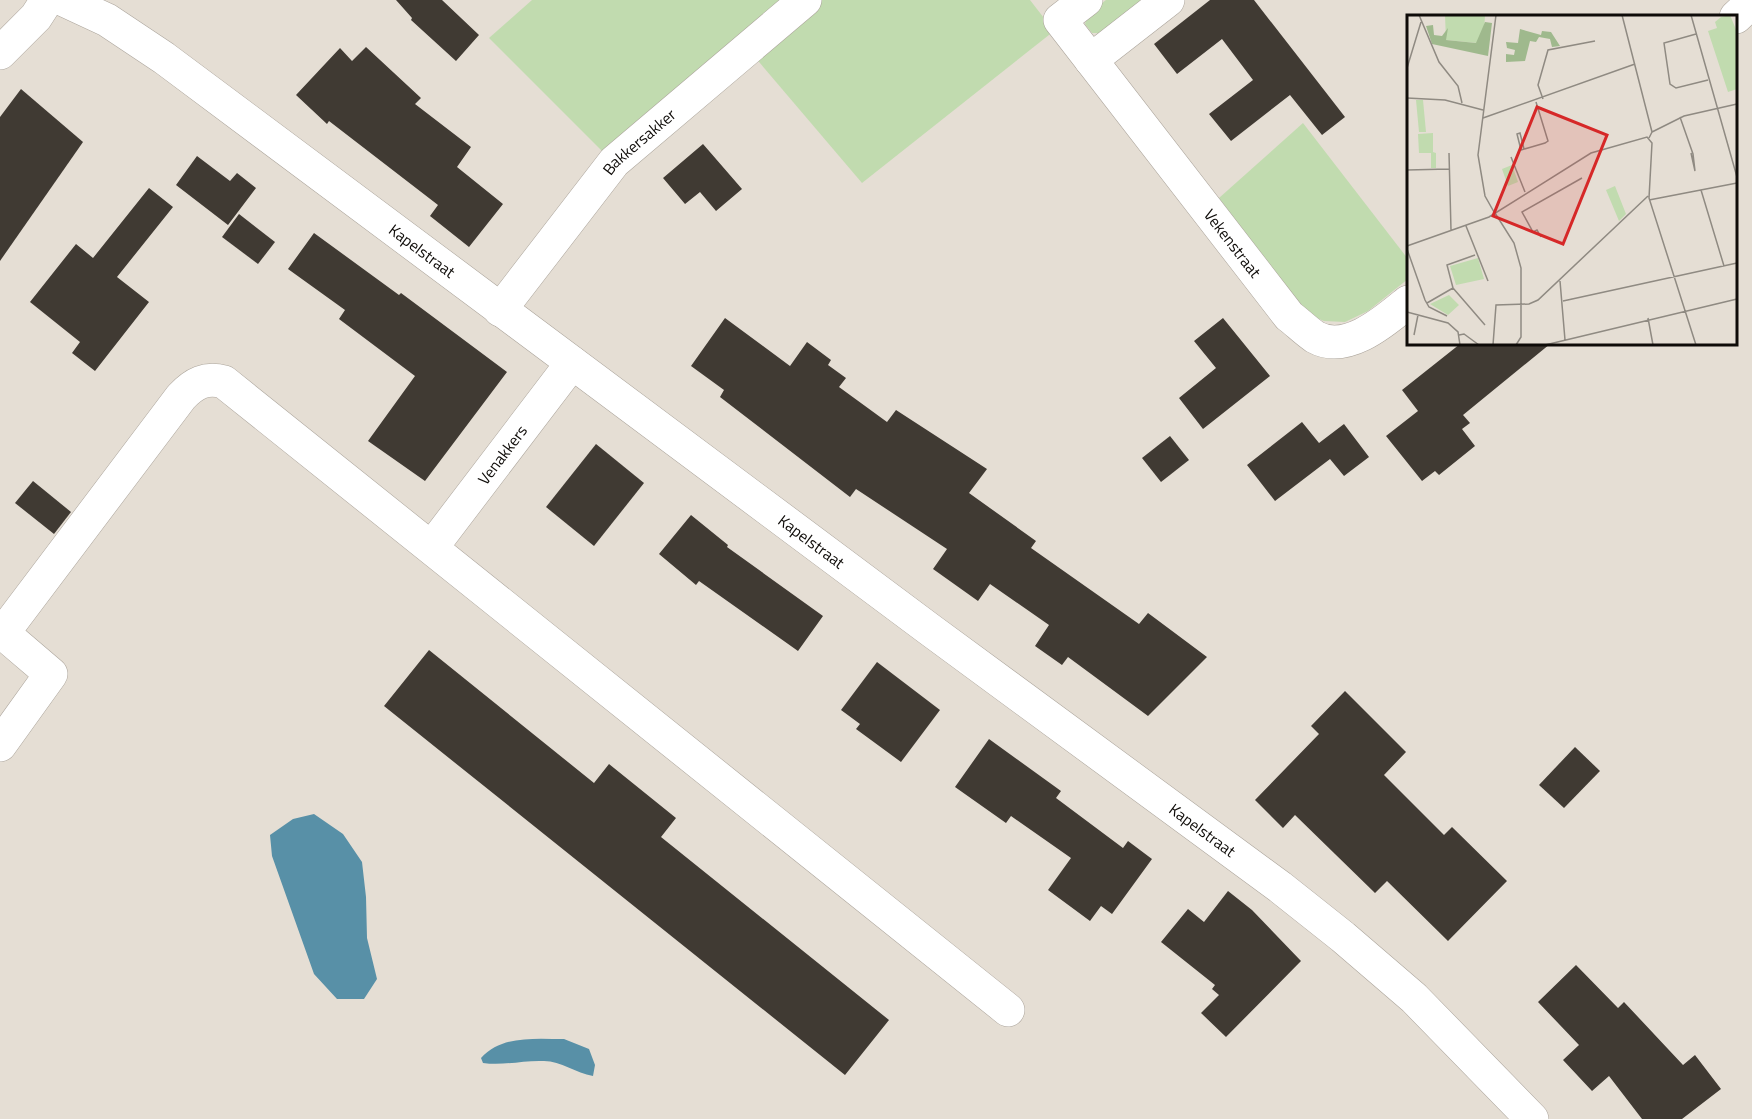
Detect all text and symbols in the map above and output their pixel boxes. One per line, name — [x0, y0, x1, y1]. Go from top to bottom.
inset map — [1407, 15, 1737, 345]
street label: Bakkersakker — [596, 102, 681, 180]
street label: Vekenstraat — [1198, 204, 1267, 283]
street label: Kapelstraat — [384, 218, 461, 284]
street label: Venakkers — [472, 420, 533, 490]
street label: Kapelstraat — [773, 509, 850, 574]
street label: Kapelstraat — [1164, 797, 1241, 863]

